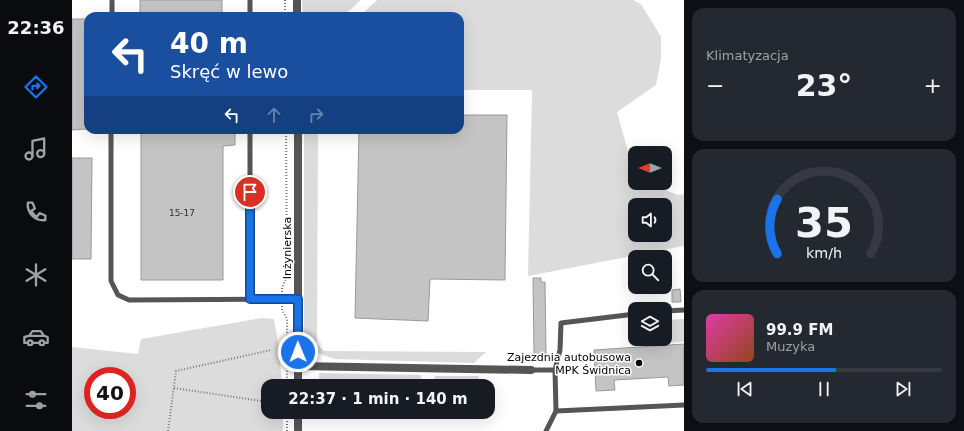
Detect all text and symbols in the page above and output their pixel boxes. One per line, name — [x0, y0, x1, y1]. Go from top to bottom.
text: 22:36 — [7, 17, 65, 38]
text: 40 m — [170, 27, 248, 60]
icon: left — [104, 28, 156, 80]
text: Klimatyzacja — [706, 48, 789, 63]
text: Skręć w lewo — [170, 61, 288, 82]
text: 23° — [796, 68, 852, 103]
icon: directions — [22, 73, 50, 101]
text: − — [706, 73, 724, 98]
text: + — [924, 73, 942, 98]
icon: left — [221, 104, 243, 126]
icon: ahead — [263, 104, 285, 126]
icon: right — [305, 104, 327, 126]
icon: music — [22, 135, 50, 163]
north arrow — [628, 146, 672, 190]
map controls — [628, 146, 672, 346]
pin — [233, 175, 267, 209]
icon: arrive — [239, 181, 261, 203]
text: 35 — [795, 197, 853, 246]
icon: phone — [22, 198, 50, 226]
button: sound — [628, 198, 672, 242]
house number: 15-17 — [169, 208, 195, 218]
street label: Inżynierska — [281, 217, 294, 279]
text: km/h — [806, 244, 842, 260]
button: search — [628, 250, 672, 294]
icon: climate — [22, 261, 50, 289]
button: layers — [628, 302, 672, 346]
text: 99.9 FM — [766, 321, 833, 339]
icon: car — [22, 323, 50, 351]
position arrow — [277, 331, 319, 373]
text: Muzyka — [766, 339, 815, 354]
place label: Zajezdnia autobusowa MPK Świdnica — [507, 351, 631, 377]
marker: Zajezdnia autobusowa MPK Świdnica — [634, 358, 644, 368]
speed limit sign: 40 — [84, 367, 136, 419]
icon: previous — [734, 378, 756, 400]
icon: pause — [813, 378, 835, 400]
icon: next — [892, 378, 914, 400]
icon: filters — [22, 386, 50, 414]
text: 22:37 · 1 min · 140 m — [288, 390, 468, 408]

